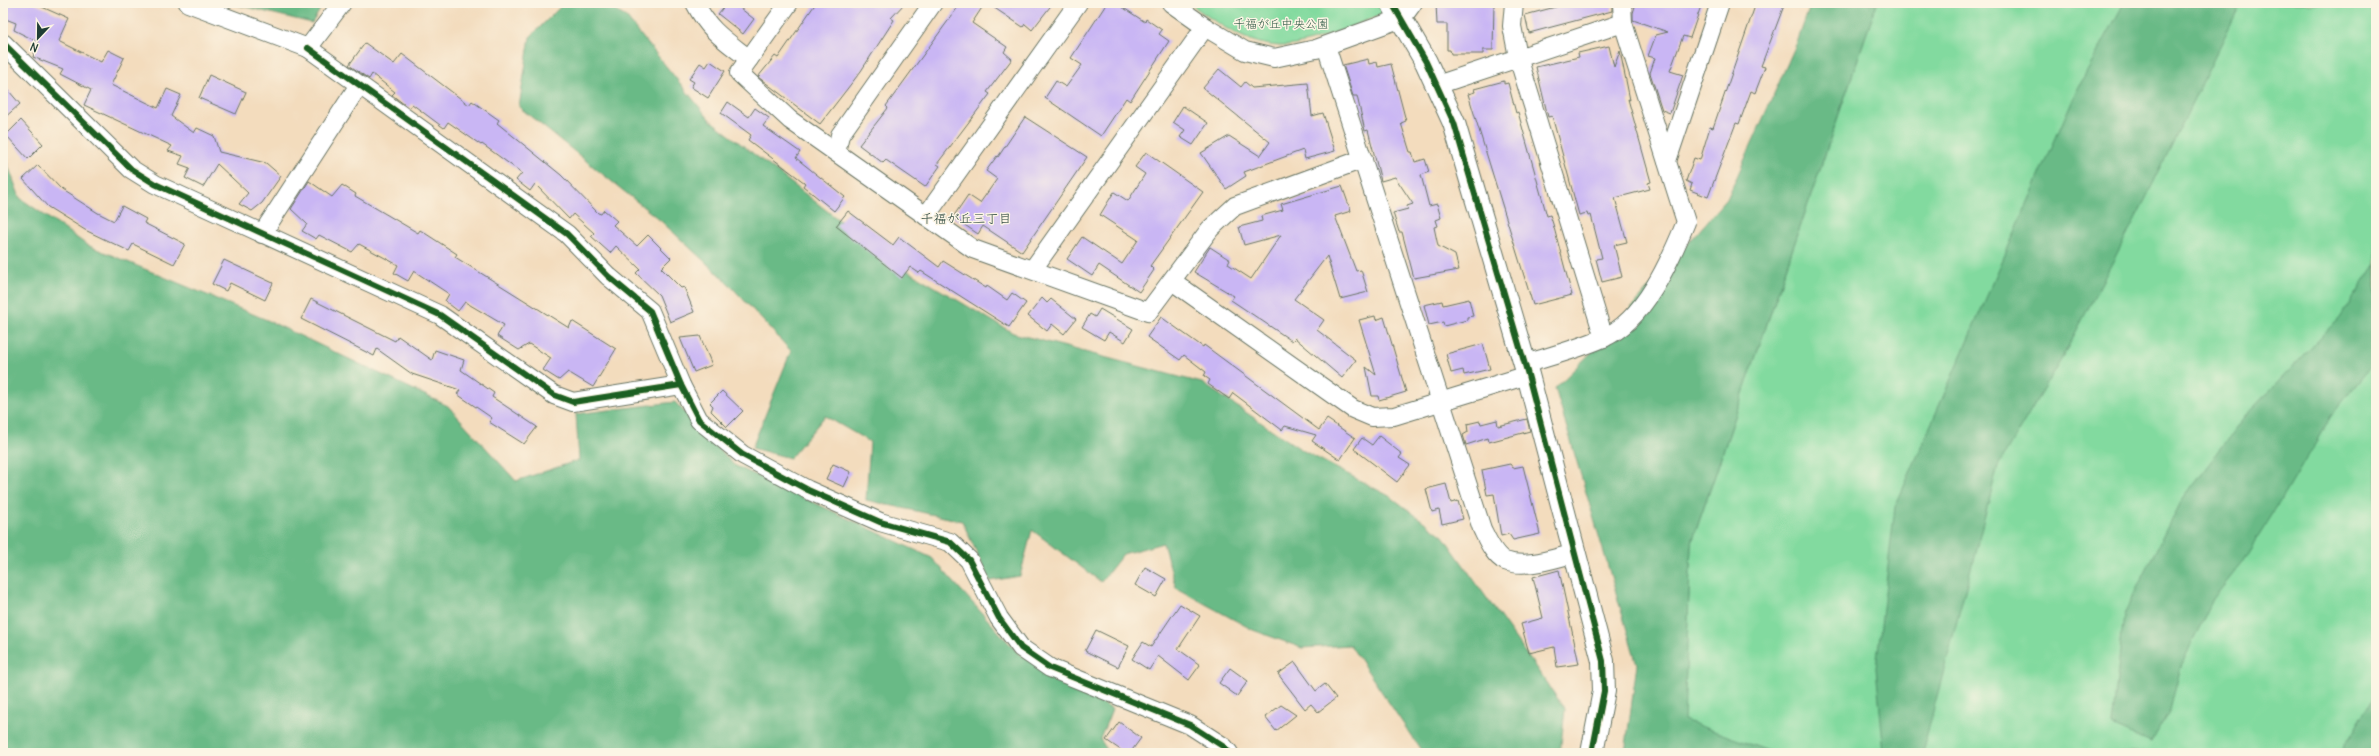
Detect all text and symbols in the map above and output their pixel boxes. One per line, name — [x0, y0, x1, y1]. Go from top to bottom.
park label: 千福が丘中央公園 — [1233, 16, 1329, 31]
north arrow — [18, 18, 58, 58]
text: N — [28, 39, 40, 55]
district label: 千福が丘三丁目 — [920, 210, 1012, 227]

